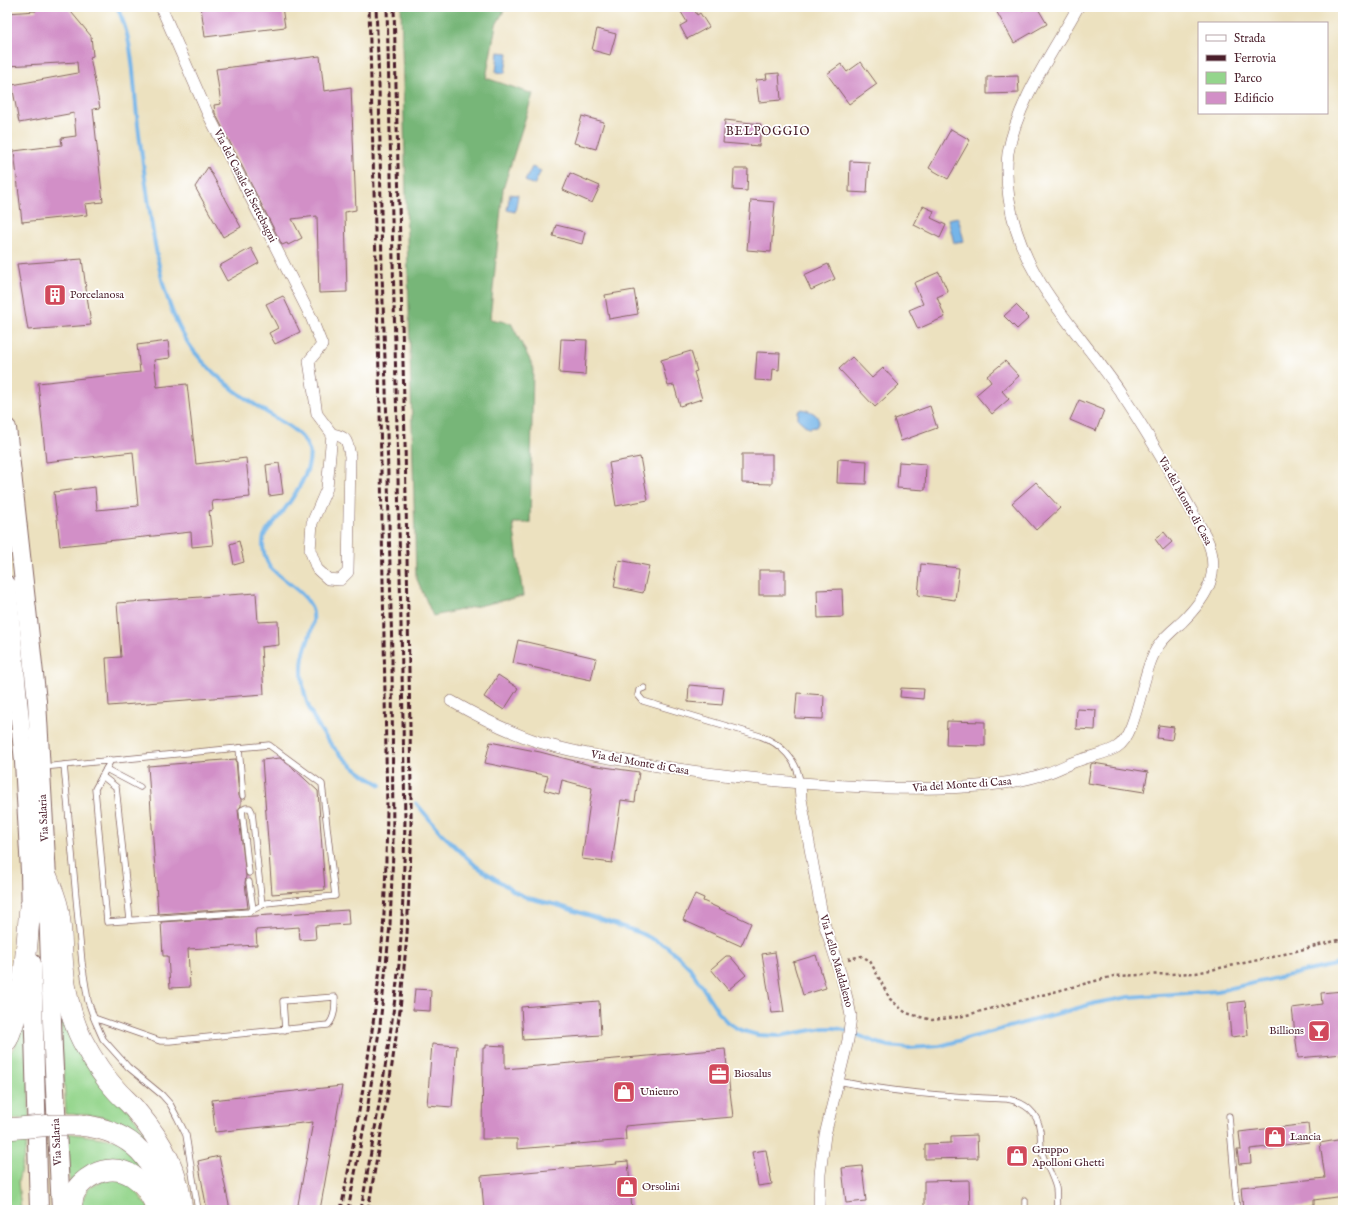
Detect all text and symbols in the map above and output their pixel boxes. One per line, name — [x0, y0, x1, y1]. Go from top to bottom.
legend — [1198, 22, 1328, 114]
text: Strada — [1234, 31, 1266, 46]
text: Ferrovia — [1234, 51, 1277, 66]
text: Parco — [1234, 71, 1263, 86]
text: Edificio — [1234, 91, 1274, 106]
district label: BELPOGGIO — [726, 124, 810, 139]
street label: Via del Casale di Settebagni — [210, 126, 280, 245]
building icon: Porcelanosa — [42, 282, 68, 308]
place label: Porcelanosa — [70, 288, 124, 302]
street label: Via del Monte di Casa — [1154, 453, 1215, 548]
street label: Via del Monte di Casa — [589, 747, 690, 779]
street label: Via del Monte di Casa — [911, 775, 1012, 796]
street label: Via Salaria — [36, 794, 52, 843]
street label: Via Lello Maddaleno — [816, 912, 856, 1009]
bar icon: Billions — [1306, 1018, 1332, 1044]
place label: Billions — [1269, 1024, 1304, 1038]
office icon: Biosalus — [706, 1061, 732, 1087]
place label: Biosalus — [734, 1067, 771, 1081]
shop icon: Unieuro — [611, 1079, 637, 1105]
place label: Unieuro — [640, 1085, 679, 1099]
street label: Via Salaria — [49, 1118, 65, 1167]
shop icon: Lancia — [1262, 1124, 1288, 1150]
place label: Lancia — [1290, 1130, 1321, 1144]
shop icon: Gruppo Apolloni Ghetti — [1004, 1143, 1030, 1169]
place label: Gruppo Apolloni Ghetti — [1031, 1143, 1105, 1170]
shop icon: Orsolini — [614, 1174, 640, 1200]
place label: Orsolini — [642, 1180, 680, 1194]

